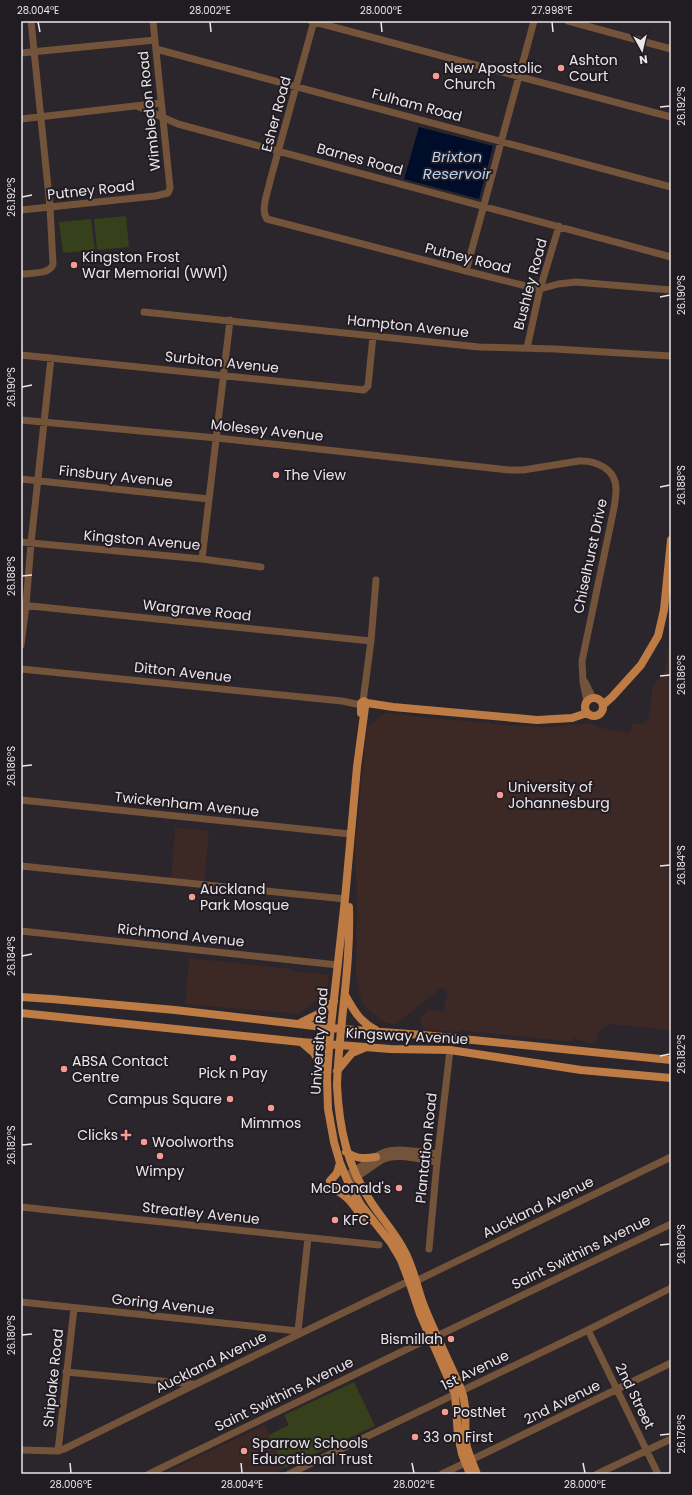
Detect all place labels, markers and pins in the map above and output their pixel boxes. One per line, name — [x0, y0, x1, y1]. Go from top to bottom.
place label: Ashton Court — [569, 50, 618, 86]
place label: New Apostolic Church — [444, 58, 542, 94]
marker: Ashton Court — [556, 63, 566, 73]
marker: New Apostolic Church — [431, 71, 441, 81]
place label: Kingston Frost War Memorial (WW1) — [82, 247, 228, 283]
marker: Kingston Frost War Memorial (WW1) — [69, 260, 79, 270]
place label: The View — [284, 465, 347, 485]
marker: The View — [271, 470, 281, 480]
place label: University of Johannesburg — [508, 777, 610, 813]
marker: University of Johannesburg — [495, 790, 505, 800]
place label: Auckland Park Mosque — [200, 879, 289, 915]
marker: Auckland Park Mosque — [187, 892, 197, 902]
place label: ABSA Contact Centre — [72, 1051, 168, 1087]
marker: Pick n Pay — [228, 1053, 238, 1063]
place label: Pick n Pay — [198, 1063, 268, 1083]
marker: ABSA Contact Centre — [59, 1064, 69, 1074]
place label: Campus Square — [108, 1089, 222, 1109]
marker: Campus Square — [225, 1094, 235, 1104]
marker: Mimmos — [266, 1103, 276, 1113]
place label: Mimmos — [241, 1113, 301, 1133]
place label: Clicks — [77, 1125, 118, 1145]
marker: Clicks — [121, 1130, 131, 1140]
place label: Woolworths — [152, 1132, 234, 1152]
marker: Woolworths — [139, 1137, 149, 1147]
marker: Wimpy — [155, 1151, 165, 1161]
place label: Wimpy — [136, 1161, 185, 1181]
place label: McDonald's — [311, 1178, 391, 1198]
marker: McDonald's — [394, 1183, 404, 1193]
place label: KFC — [343, 1210, 369, 1230]
marker: KFC — [330, 1215, 340, 1225]
place label: Bismillah — [380, 1329, 443, 1349]
marker: Bismillah — [446, 1334, 456, 1344]
place label: PostNet — [453, 1402, 506, 1422]
marker: PostNet — [440, 1407, 450, 1417]
place label: 33 on First — [423, 1427, 493, 1447]
marker: 33 on First — [410, 1432, 420, 1442]
place label: Sparrow Schools Educational Trust — [252, 1433, 373, 1469]
marker: Sparrow Schools Educational Trust — [239, 1446, 249, 1456]

